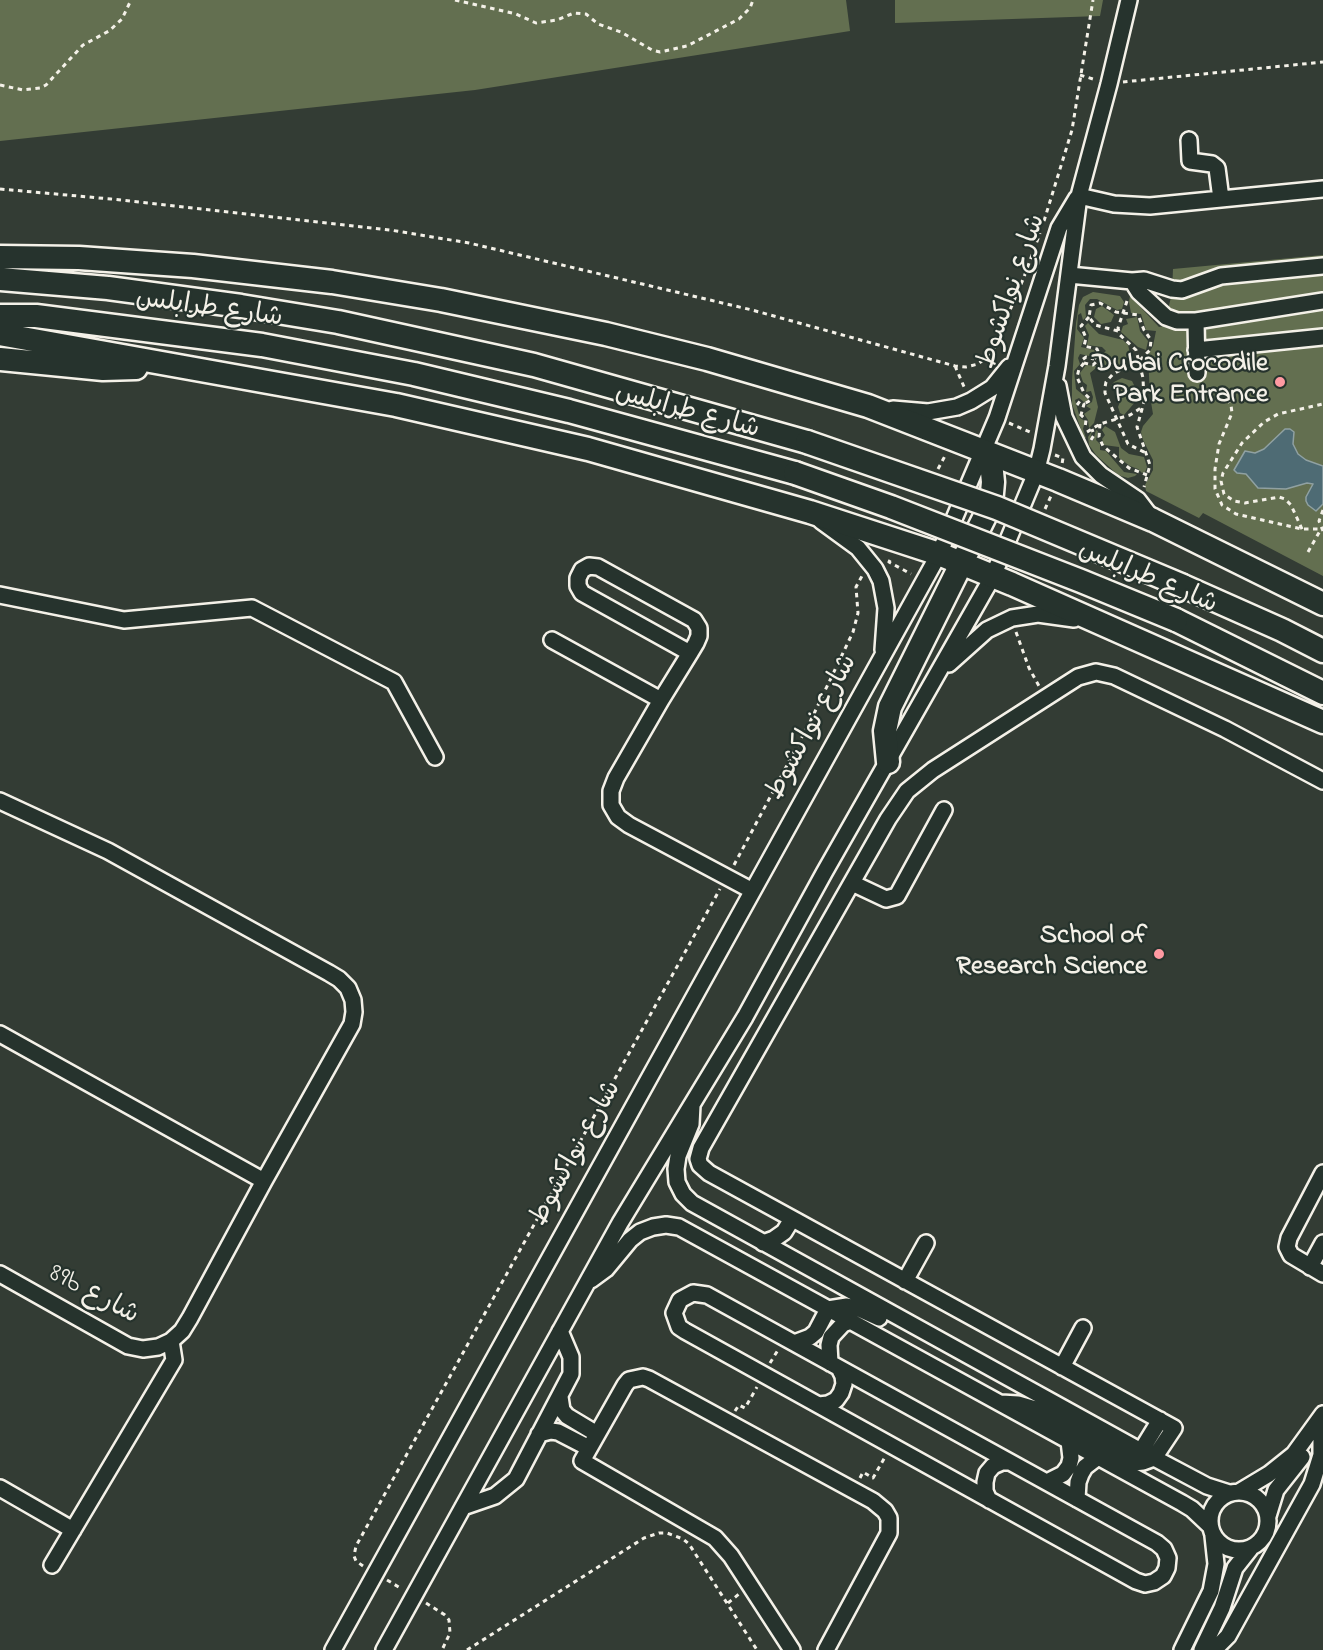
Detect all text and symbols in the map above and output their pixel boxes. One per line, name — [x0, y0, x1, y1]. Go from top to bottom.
street label: شارع نواكشوط — [971, 211, 1055, 373]
street label: شارع طرابلس — [133, 284, 285, 336]
place label: Dubai Crocodile Park Entrance — [1092, 350, 1268, 413]
marker: Dubai Crocodile Park Entrance — [1273, 375, 1287, 389]
street label: شارع طرابلس — [611, 378, 763, 448]
street label: شارع طرابلس — [1073, 535, 1221, 623]
street label: شارع نواكشوط — [760, 650, 866, 806]
place label: School of Research Science — [956, 922, 1147, 985]
marker: School of Research Science — [1152, 947, 1166, 961]
street label: شارع نواكشوط — [524, 1076, 630, 1232]
street label: 89b شارع — [42, 1259, 144, 1333]

